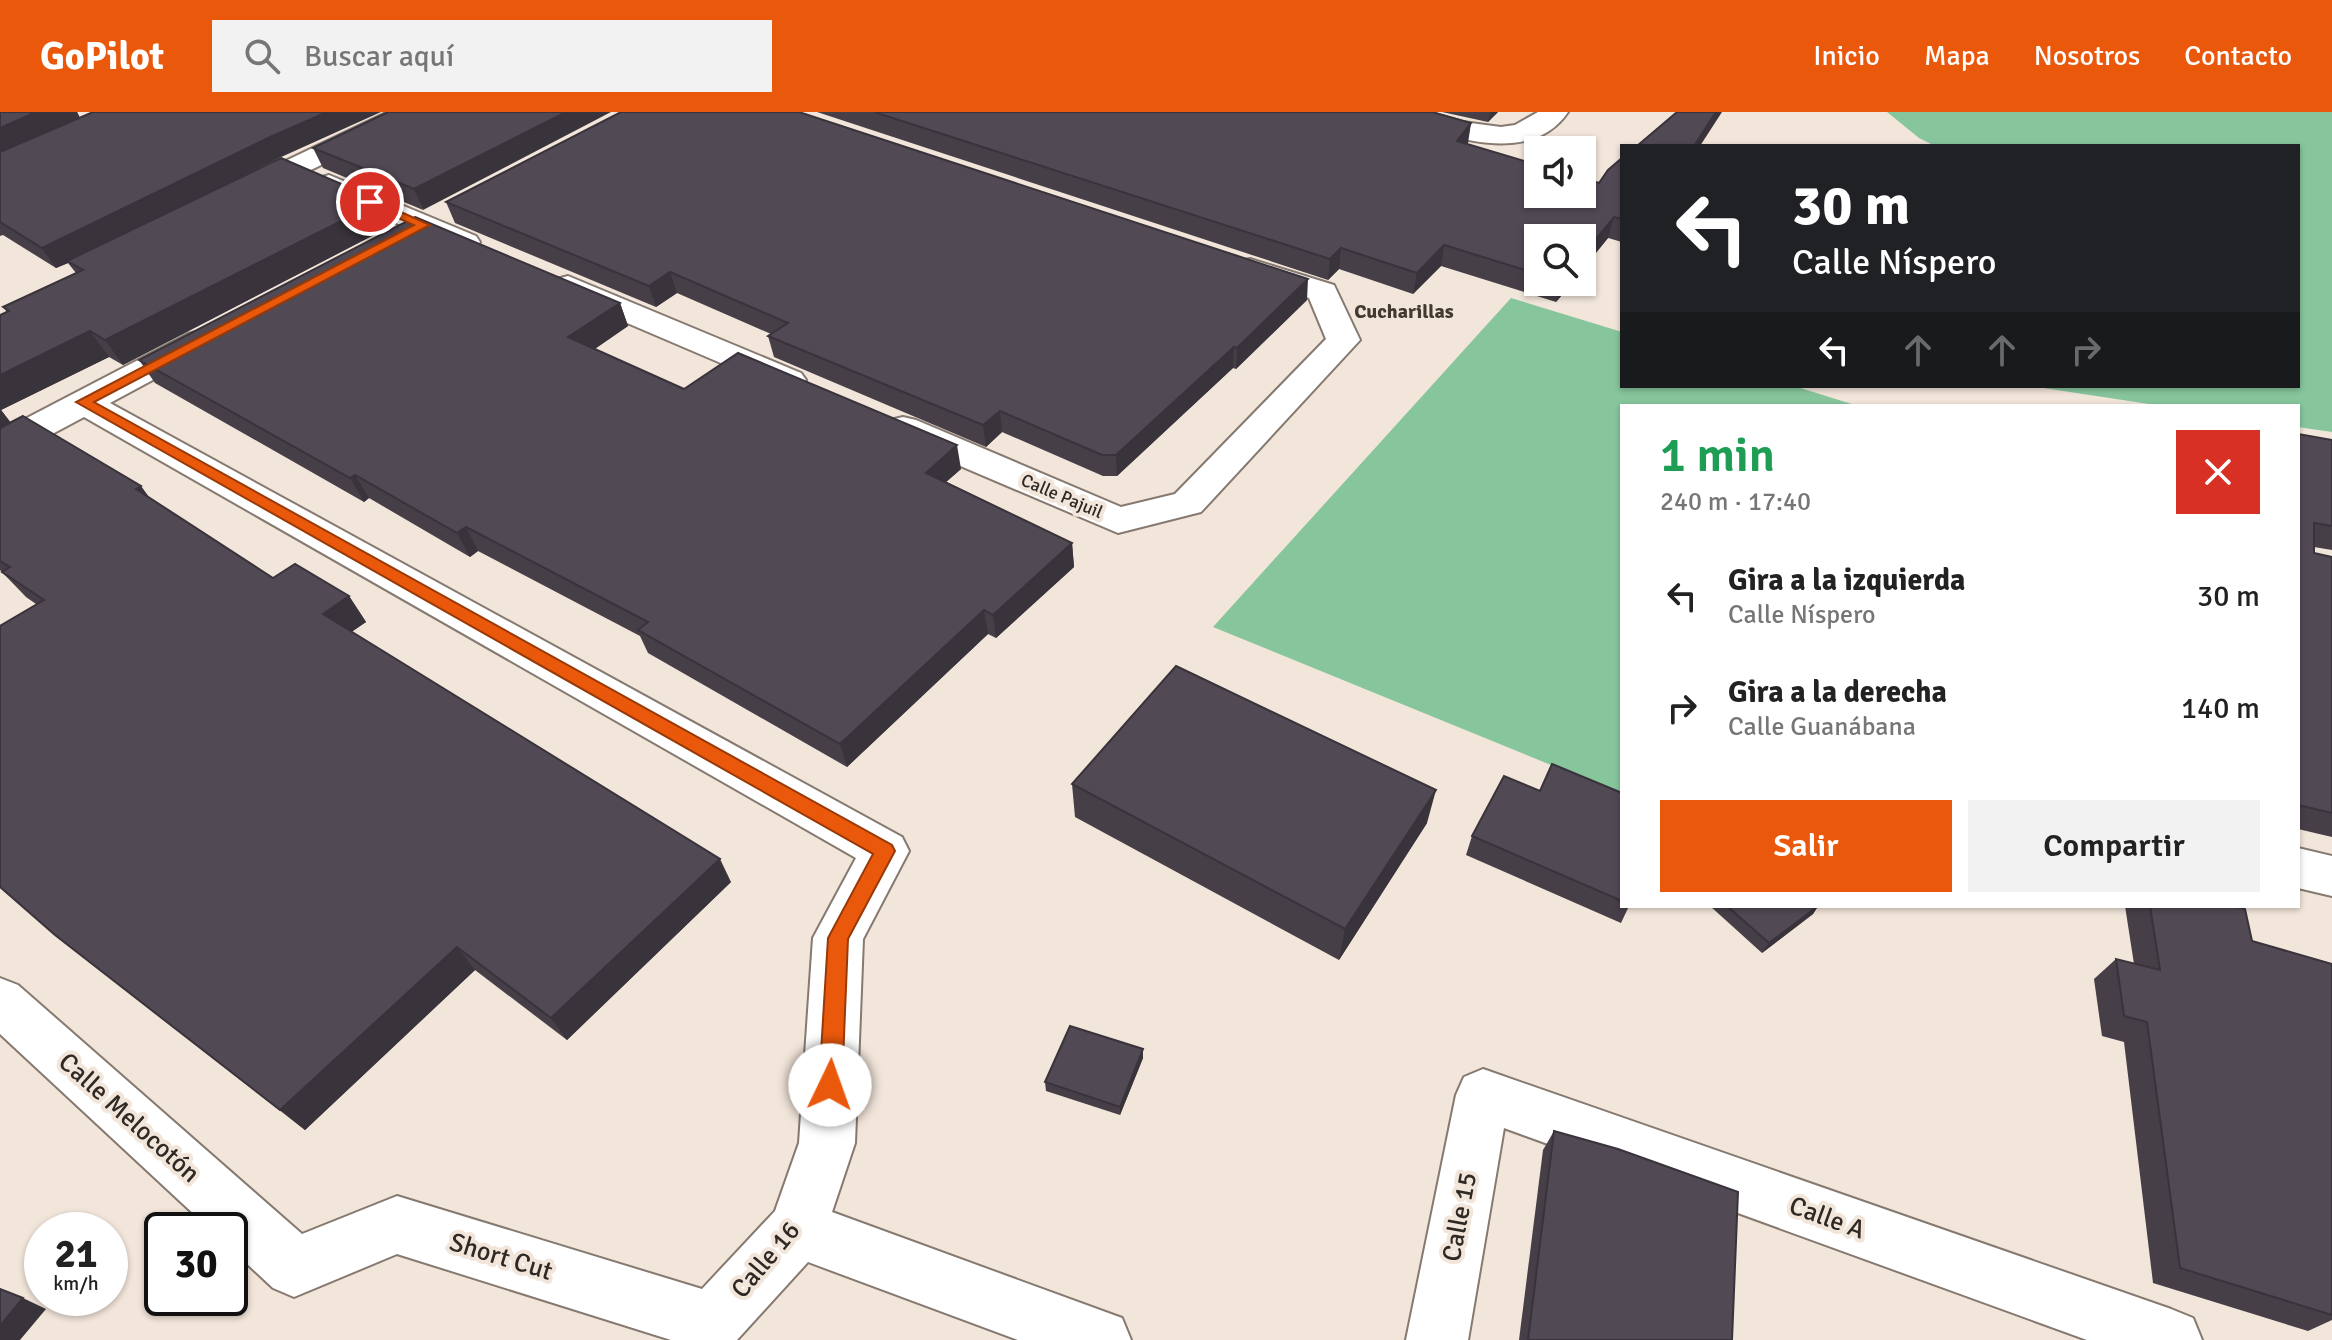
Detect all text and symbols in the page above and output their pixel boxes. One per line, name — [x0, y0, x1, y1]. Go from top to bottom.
search box — [212, 20, 772, 92]
text: GoPilot — [40, 33, 164, 80]
icon: search — [240, 34, 284, 78]
text: Buscar aquí — [304, 38, 454, 75]
text: Inicio — [1813, 39, 1880, 73]
text: Mapa — [1924, 39, 1990, 73]
text: Nosotros — [2034, 39, 2140, 73]
text: Contacto — [2184, 39, 2292, 73]
map controls — [1524, 136, 1596, 296]
button: sound — [1524, 136, 1596, 208]
pin — [336, 168, 404, 236]
text: 30 m — [1792, 171, 1910, 240]
icon: left — [1660, 176, 1764, 280]
icon: arrive — [348, 180, 392, 224]
button: search — [1524, 224, 1596, 296]
text: Calle Níspero — [1792, 240, 1996, 285]
district label: Cucharillas — [1354, 299, 1454, 324]
icon: left — [1812, 328, 1856, 372]
icon: ahead — [1896, 328, 1940, 372]
icon: ahead — [1980, 328, 2024, 372]
icon: right — [2064, 328, 2108, 372]
text: 1 min — [1660, 426, 1775, 485]
button: close — [2176, 430, 2260, 514]
street label: Calle Pajuil — [1018, 469, 1106, 523]
text: 240 m · 17:40 — [1660, 486, 1811, 518]
text: Gira a la izquierda — [1728, 562, 1965, 599]
icon: left — [1660, 574, 1704, 618]
text: 30 m — [2197, 578, 2260, 615]
text: Calle Níspero — [1728, 599, 1876, 631]
text: Gira a la derecha — [1728, 674, 1947, 711]
icon: right — [1660, 686, 1704, 730]
text: 140 m — [2181, 690, 2260, 727]
text: Calle Guanábana — [1728, 711, 1916, 743]
button: Salir — [1660, 800, 1952, 892]
button: Compartir — [1968, 800, 2260, 892]
position arrow — [788, 1043, 872, 1127]
street label: Calle Melocotón — [52, 1046, 206, 1190]
street label: Calle 15 — [1436, 1170, 1484, 1264]
street label: Calle A — [1785, 1190, 1869, 1246]
speed limit sign: 30 — [144, 1212, 248, 1316]
street label: Calle 16 — [725, 1215, 807, 1305]
street label: Short Cut — [446, 1226, 556, 1288]
text: 21 — [54, 1229, 98, 1279]
text: km/h — [53, 1271, 99, 1296]

